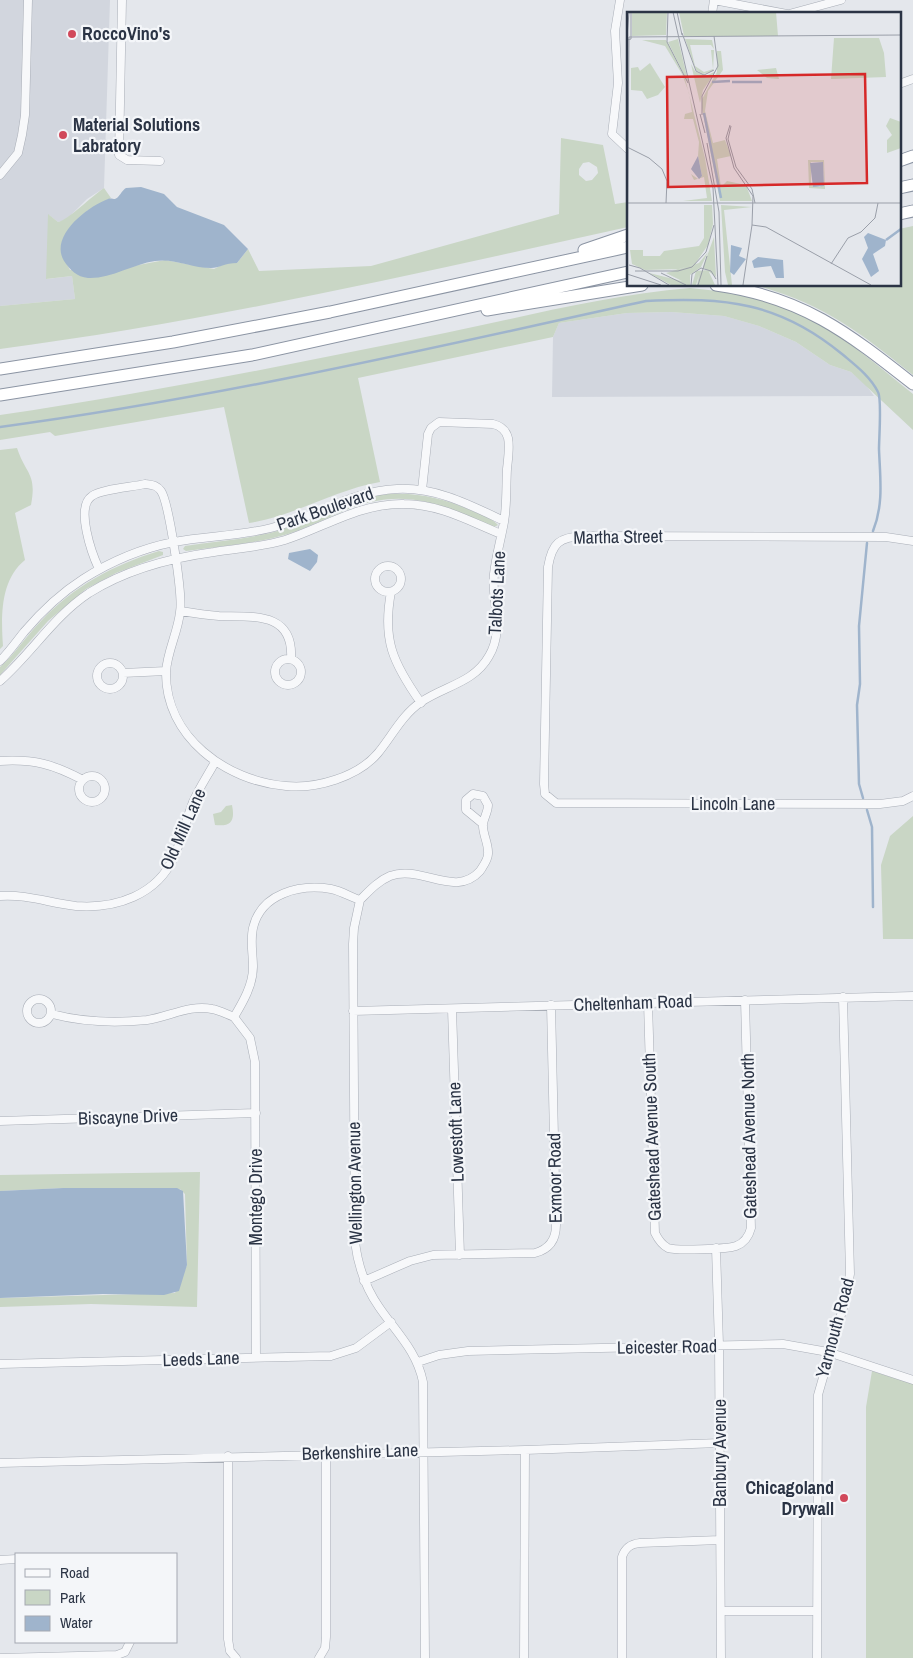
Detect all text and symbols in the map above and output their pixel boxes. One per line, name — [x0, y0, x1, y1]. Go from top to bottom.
inset map — [627, 12, 900, 286]
place label: RoccoVino's — [82, 21, 171, 46]
marker: RoccoVino's — [66, 28, 78, 40]
place label: Material Solutions Labratory — [73, 112, 200, 158]
marker: Material Solutions Labratory — [57, 129, 69, 141]
street label: Park Boulevard — [273, 480, 377, 537]
street label: Martha Street — [573, 523, 663, 550]
street label: Talbots Lane — [482, 550, 511, 636]
street label: Old Mill Lane — [153, 784, 212, 874]
street label: Lincoln Lane — [691, 791, 775, 816]
street label: Cheltenham Road — [573, 988, 693, 1017]
street label: Gateshead Avenue South — [636, 1053, 667, 1221]
street label: Gateshead Avenue North — [735, 1053, 762, 1219]
street label: Lowestoft Lane — [441, 1082, 470, 1182]
street label: Biscayne Drive — [78, 1102, 178, 1131]
street label: Wellington Avenue — [341, 1122, 368, 1245]
street label: Exmoor Road — [541, 1133, 568, 1223]
street label: Montego Drive — [243, 1149, 268, 1245]
street label: Yarmouth Road — [809, 1275, 860, 1381]
street label: Leicester Road — [617, 1333, 717, 1360]
street label: Leeds Lane — [162, 1345, 240, 1372]
street label: Banbury Avenue — [707, 1399, 732, 1507]
street label: Berkenshire Lane — [301, 1437, 419, 1466]
place label: Chicagoland Drywall — [745, 1475, 834, 1521]
marker: Chicagoland Drywall — [838, 1492, 850, 1504]
legend — [15, 1553, 178, 1643]
text: Road — [60, 1562, 89, 1583]
text: Park — [60, 1587, 86, 1608]
text: Water — [60, 1612, 92, 1633]

